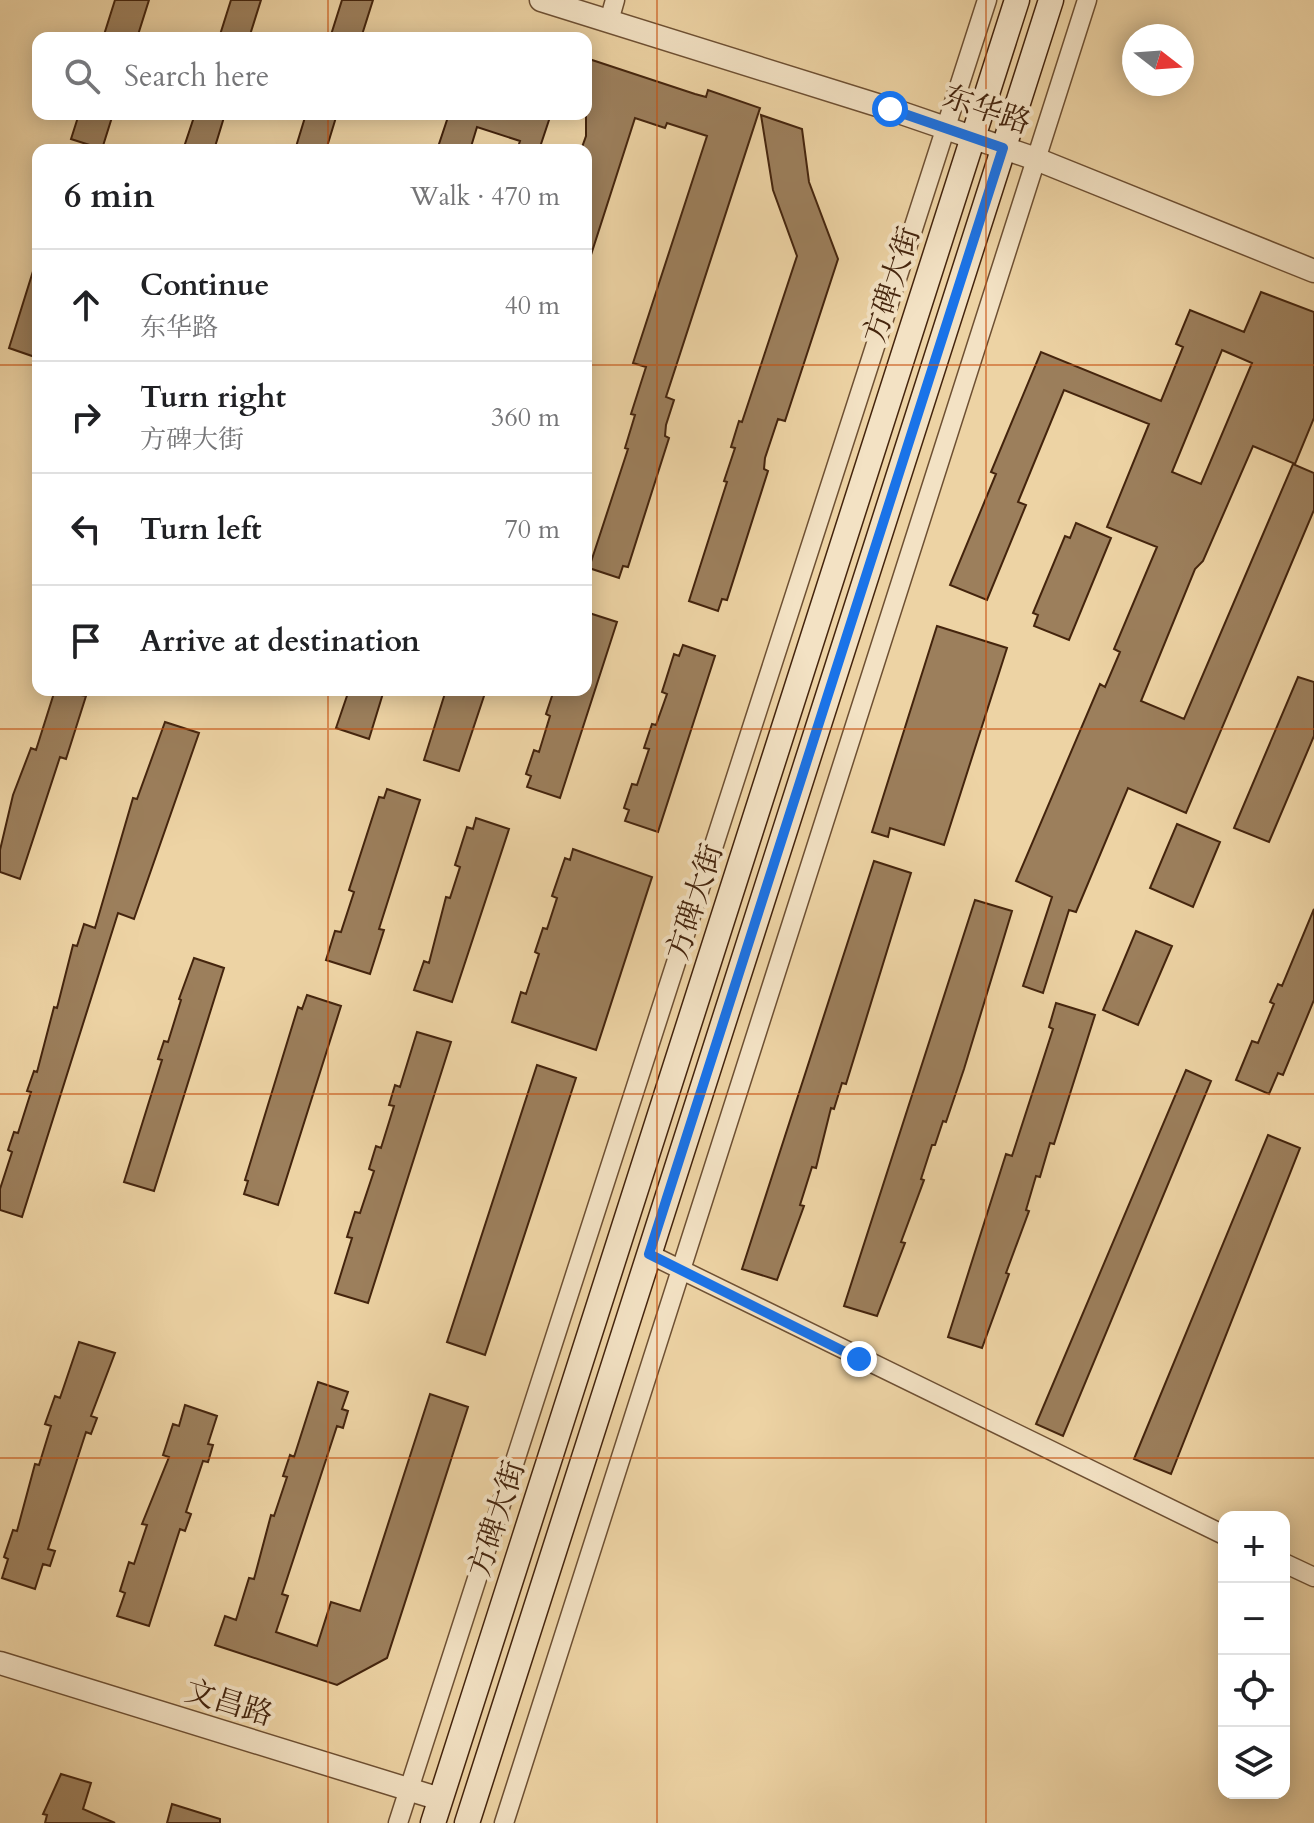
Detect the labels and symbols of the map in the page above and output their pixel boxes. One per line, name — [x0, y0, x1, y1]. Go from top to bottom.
north arrow — [1122, 24, 1194, 96]
street label: 东华路 — [938, 76, 1036, 144]
route start — [872, 91, 908, 127]
street label: 方碑大街 — [854, 222, 930, 348]
street label: 方碑大街 — [657, 839, 733, 965]
route end — [841, 1341, 877, 1377]
street label: 方碑大街 — [459, 1456, 535, 1582]
street label: 文昌路 — [180, 1670, 278, 1736]

